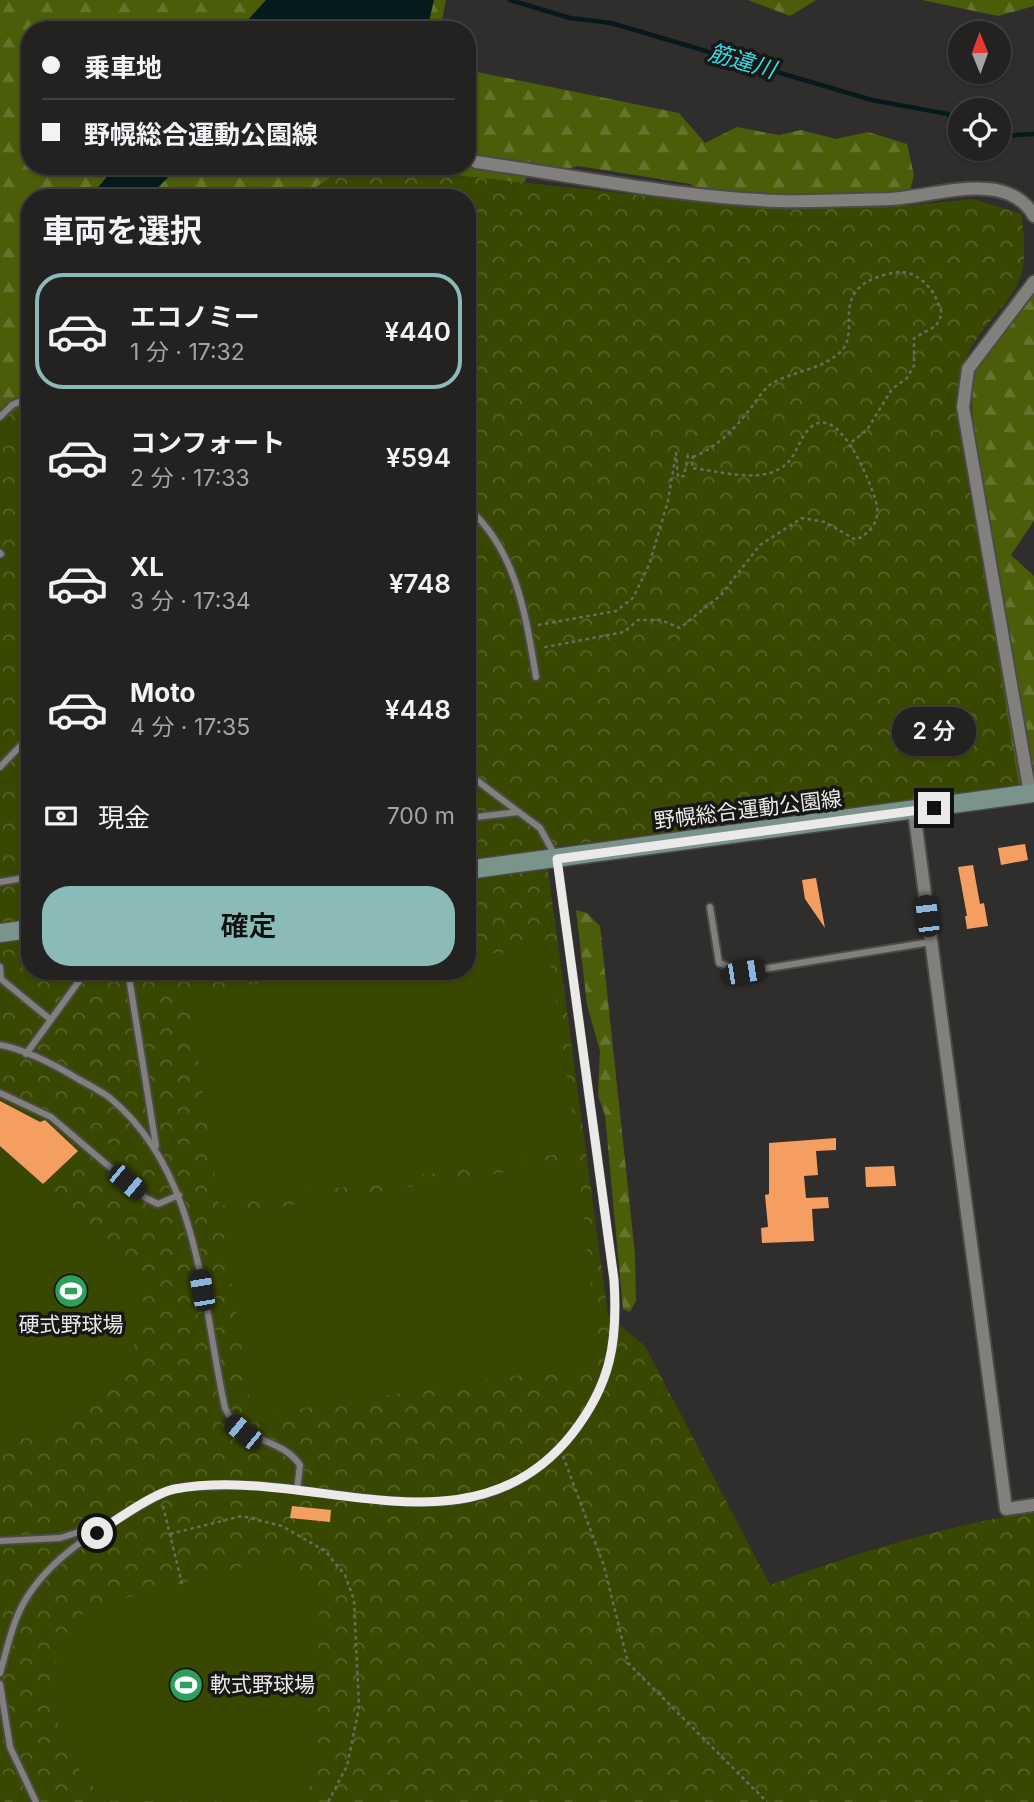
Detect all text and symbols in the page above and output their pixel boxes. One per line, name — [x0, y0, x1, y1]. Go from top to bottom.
north arrow — [948, 21, 1012, 84]
map controls — [948, 21, 1011, 161]
water label: 筋違川 — [705, 38, 782, 85]
text: 乗車地 — [84, 52, 162, 83]
button: locate — [948, 98, 1011, 161]
text: 野幌総合運動公園線 — [84, 119, 318, 150]
text: 車両を選択 — [42, 211, 202, 250]
icon: car — [46, 300, 109, 363]
text: エコノミー — [130, 301, 260, 332]
text: ¥440 — [385, 316, 451, 347]
text: 1 分 · 17:32 — [130, 338, 245, 366]
icon: car — [46, 426, 109, 489]
text: コンフォート — [130, 427, 285, 458]
text: ¥594 — [386, 442, 451, 473]
text: 2 分 · 17:33 — [130, 464, 250, 492]
text: XL — [130, 551, 164, 582]
icon: car — [46, 552, 109, 615]
text: ¥748 — [389, 568, 451, 599]
text: 3 分 · 17:34 — [130, 587, 251, 615]
text: Moto — [130, 677, 195, 708]
icon: car — [46, 678, 109, 741]
text: ¥448 — [385, 694, 451, 725]
callout: 2 分 — [892, 706, 976, 756]
text: 4 分 · 17:35 — [130, 713, 250, 741]
text: 2 分 — [912, 717, 956, 745]
street label: 野幌総合運動公園線 — [653, 786, 843, 833]
route end — [918, 792, 950, 824]
icon: cash — [42, 797, 80, 835]
text: 現金 — [98, 802, 150, 833]
text: 700 m — [387, 802, 455, 830]
button: 確定 — [42, 886, 455, 966]
car — [915, 894, 940, 938]
car — [722, 958, 767, 986]
car — [105, 1160, 150, 1204]
car — [189, 1267, 216, 1313]
sports icon: 硬式野球場 — [52, 1272, 90, 1310]
place label: 硬式野球場 — [19, 1312, 124, 1337]
car — [221, 1411, 266, 1453]
route start — [81, 1517, 113, 1549]
sports icon: 軟式野球場 — [167, 1666, 205, 1704]
place label: 軟式野球場 — [210, 1672, 315, 1697]

